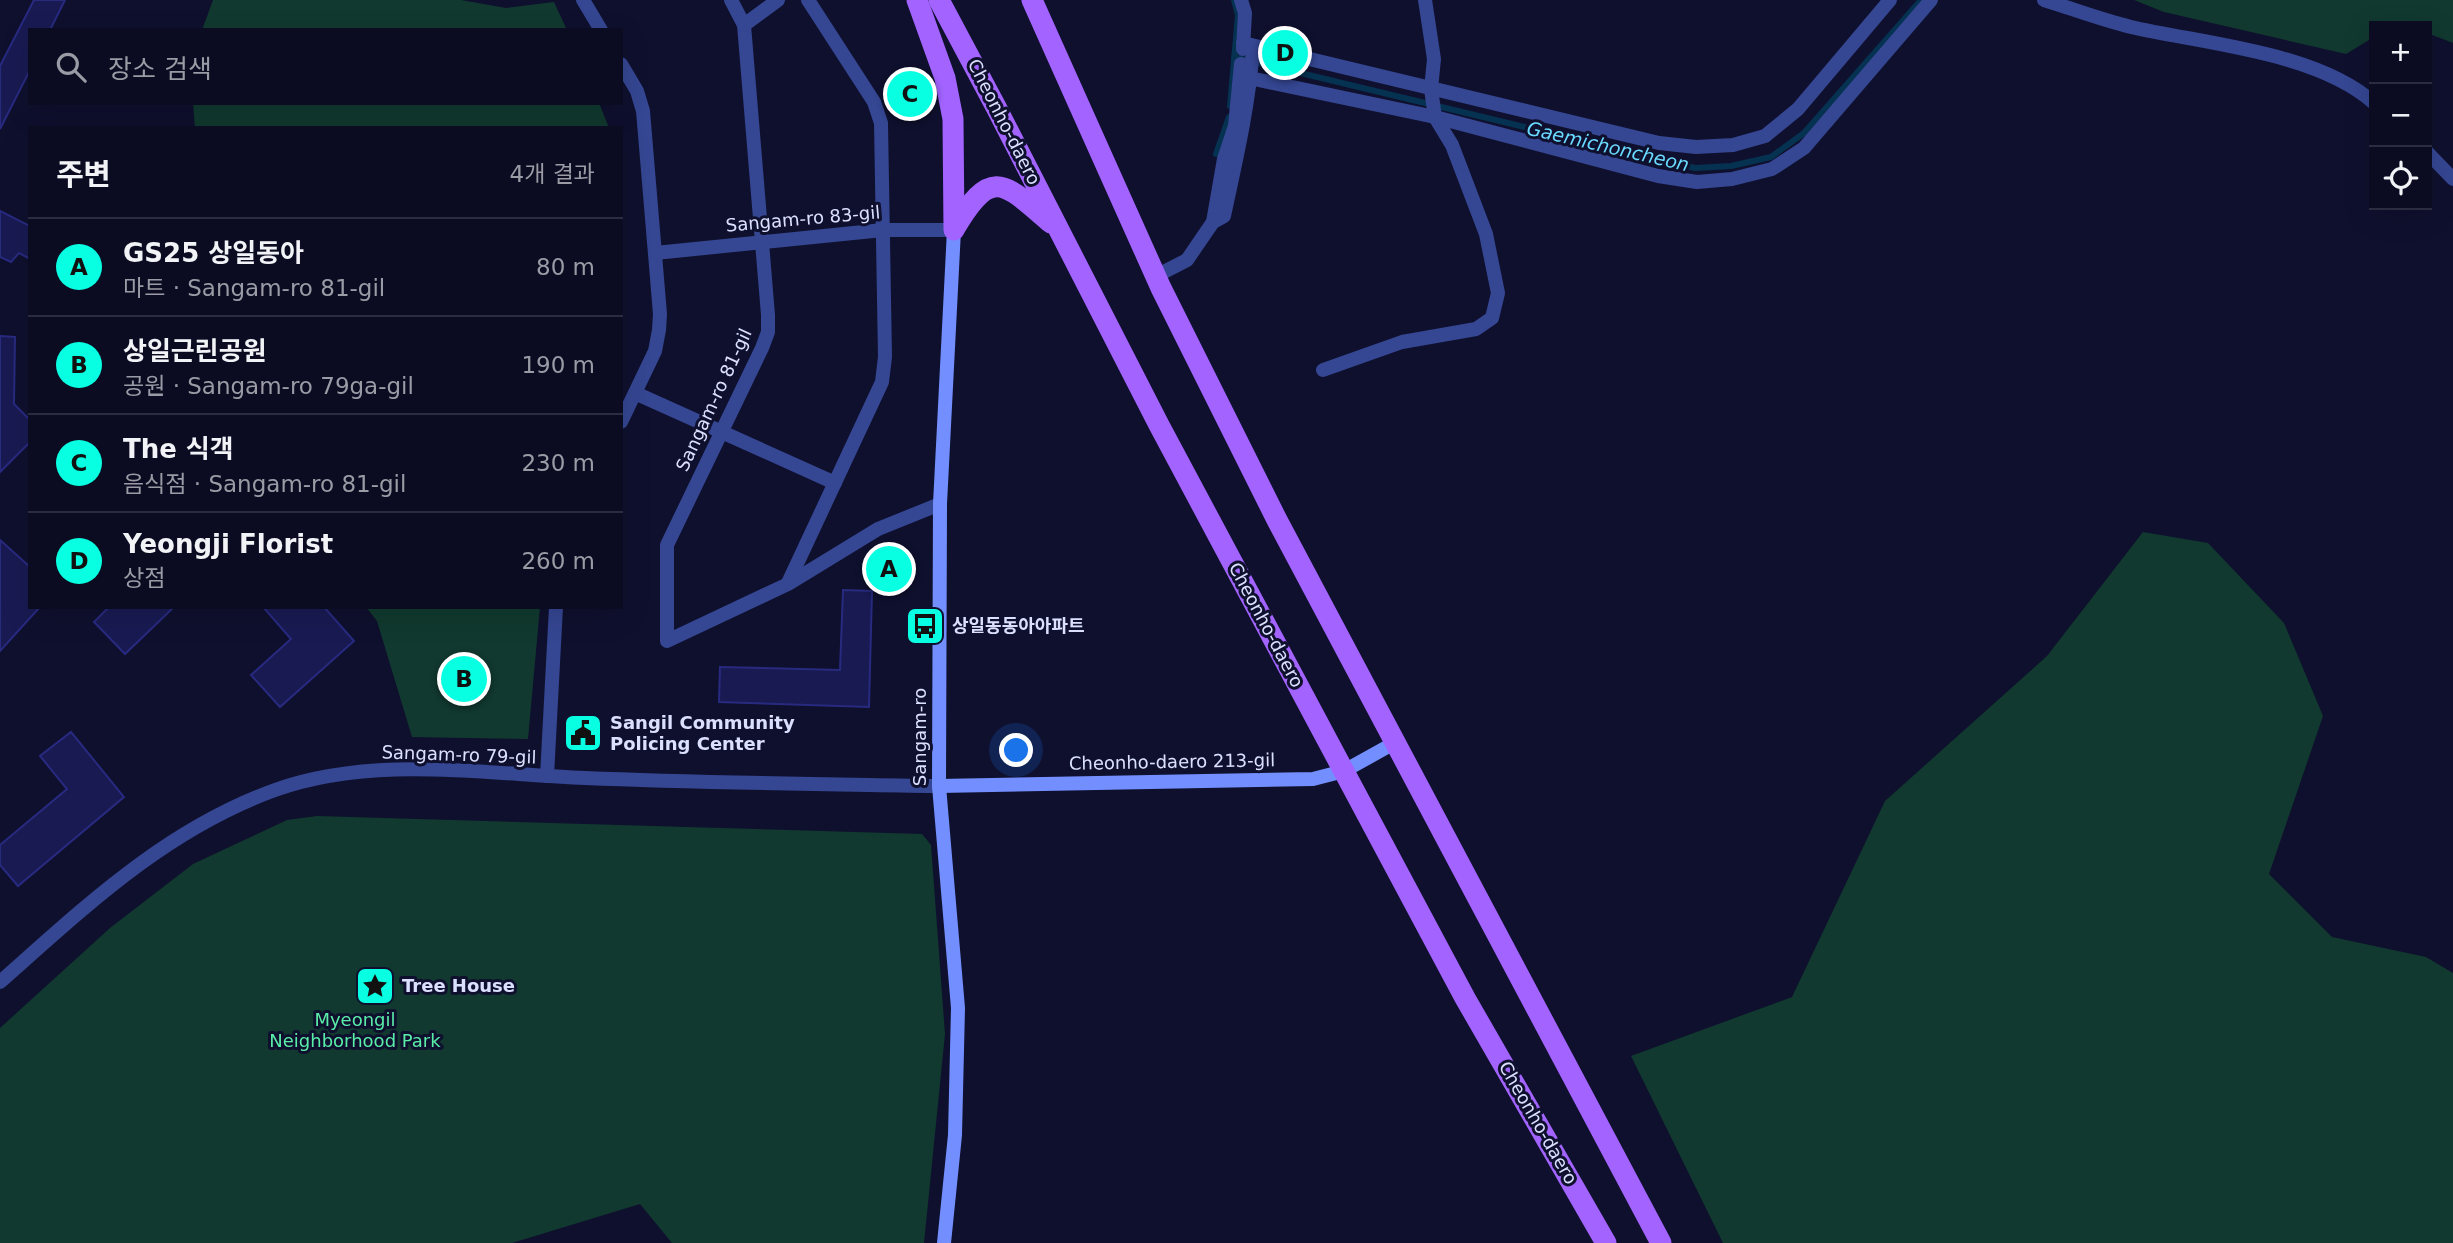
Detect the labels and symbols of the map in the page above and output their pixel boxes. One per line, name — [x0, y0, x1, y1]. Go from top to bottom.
pin: D — [1262, 27, 1308, 79]
street label: Cheonho-daero — [964, 55, 1045, 188]
pin: C — [887, 68, 933, 120]
water label: Gaemichoncheon — [1525, 117, 1691, 175]
street label: Sangam-ro 83-gil — [725, 201, 881, 236]
street label: Sangam-ro 81-gil — [671, 325, 756, 474]
pin: A — [866, 543, 912, 595]
street label: Cheonho-daero — [1225, 559, 1308, 691]
bus stop icon: 상일동동아아파트 — [904, 605, 946, 647]
place label: 상일동동아아파트 — [952, 615, 1084, 636]
pin: B — [441, 653, 487, 705]
street label: Sangam-ro — [909, 688, 930, 786]
public building icon: Sangil Community Policing Center — [562, 712, 604, 754]
place label: Sangil Community Policing Center — [610, 712, 795, 754]
your location — [999, 733, 1033, 767]
street label: Sangam-ro 79-gil — [381, 741, 537, 768]
street label: Cheonho-daero 213-gil — [1069, 749, 1275, 774]
place icon: Tree House — [354, 965, 396, 1007]
place label: Tree House — [402, 975, 515, 996]
park label: Myeongil Neighborhood Park — [269, 1009, 441, 1051]
street label: Cheonho-daero — [1495, 1058, 1582, 1188]

